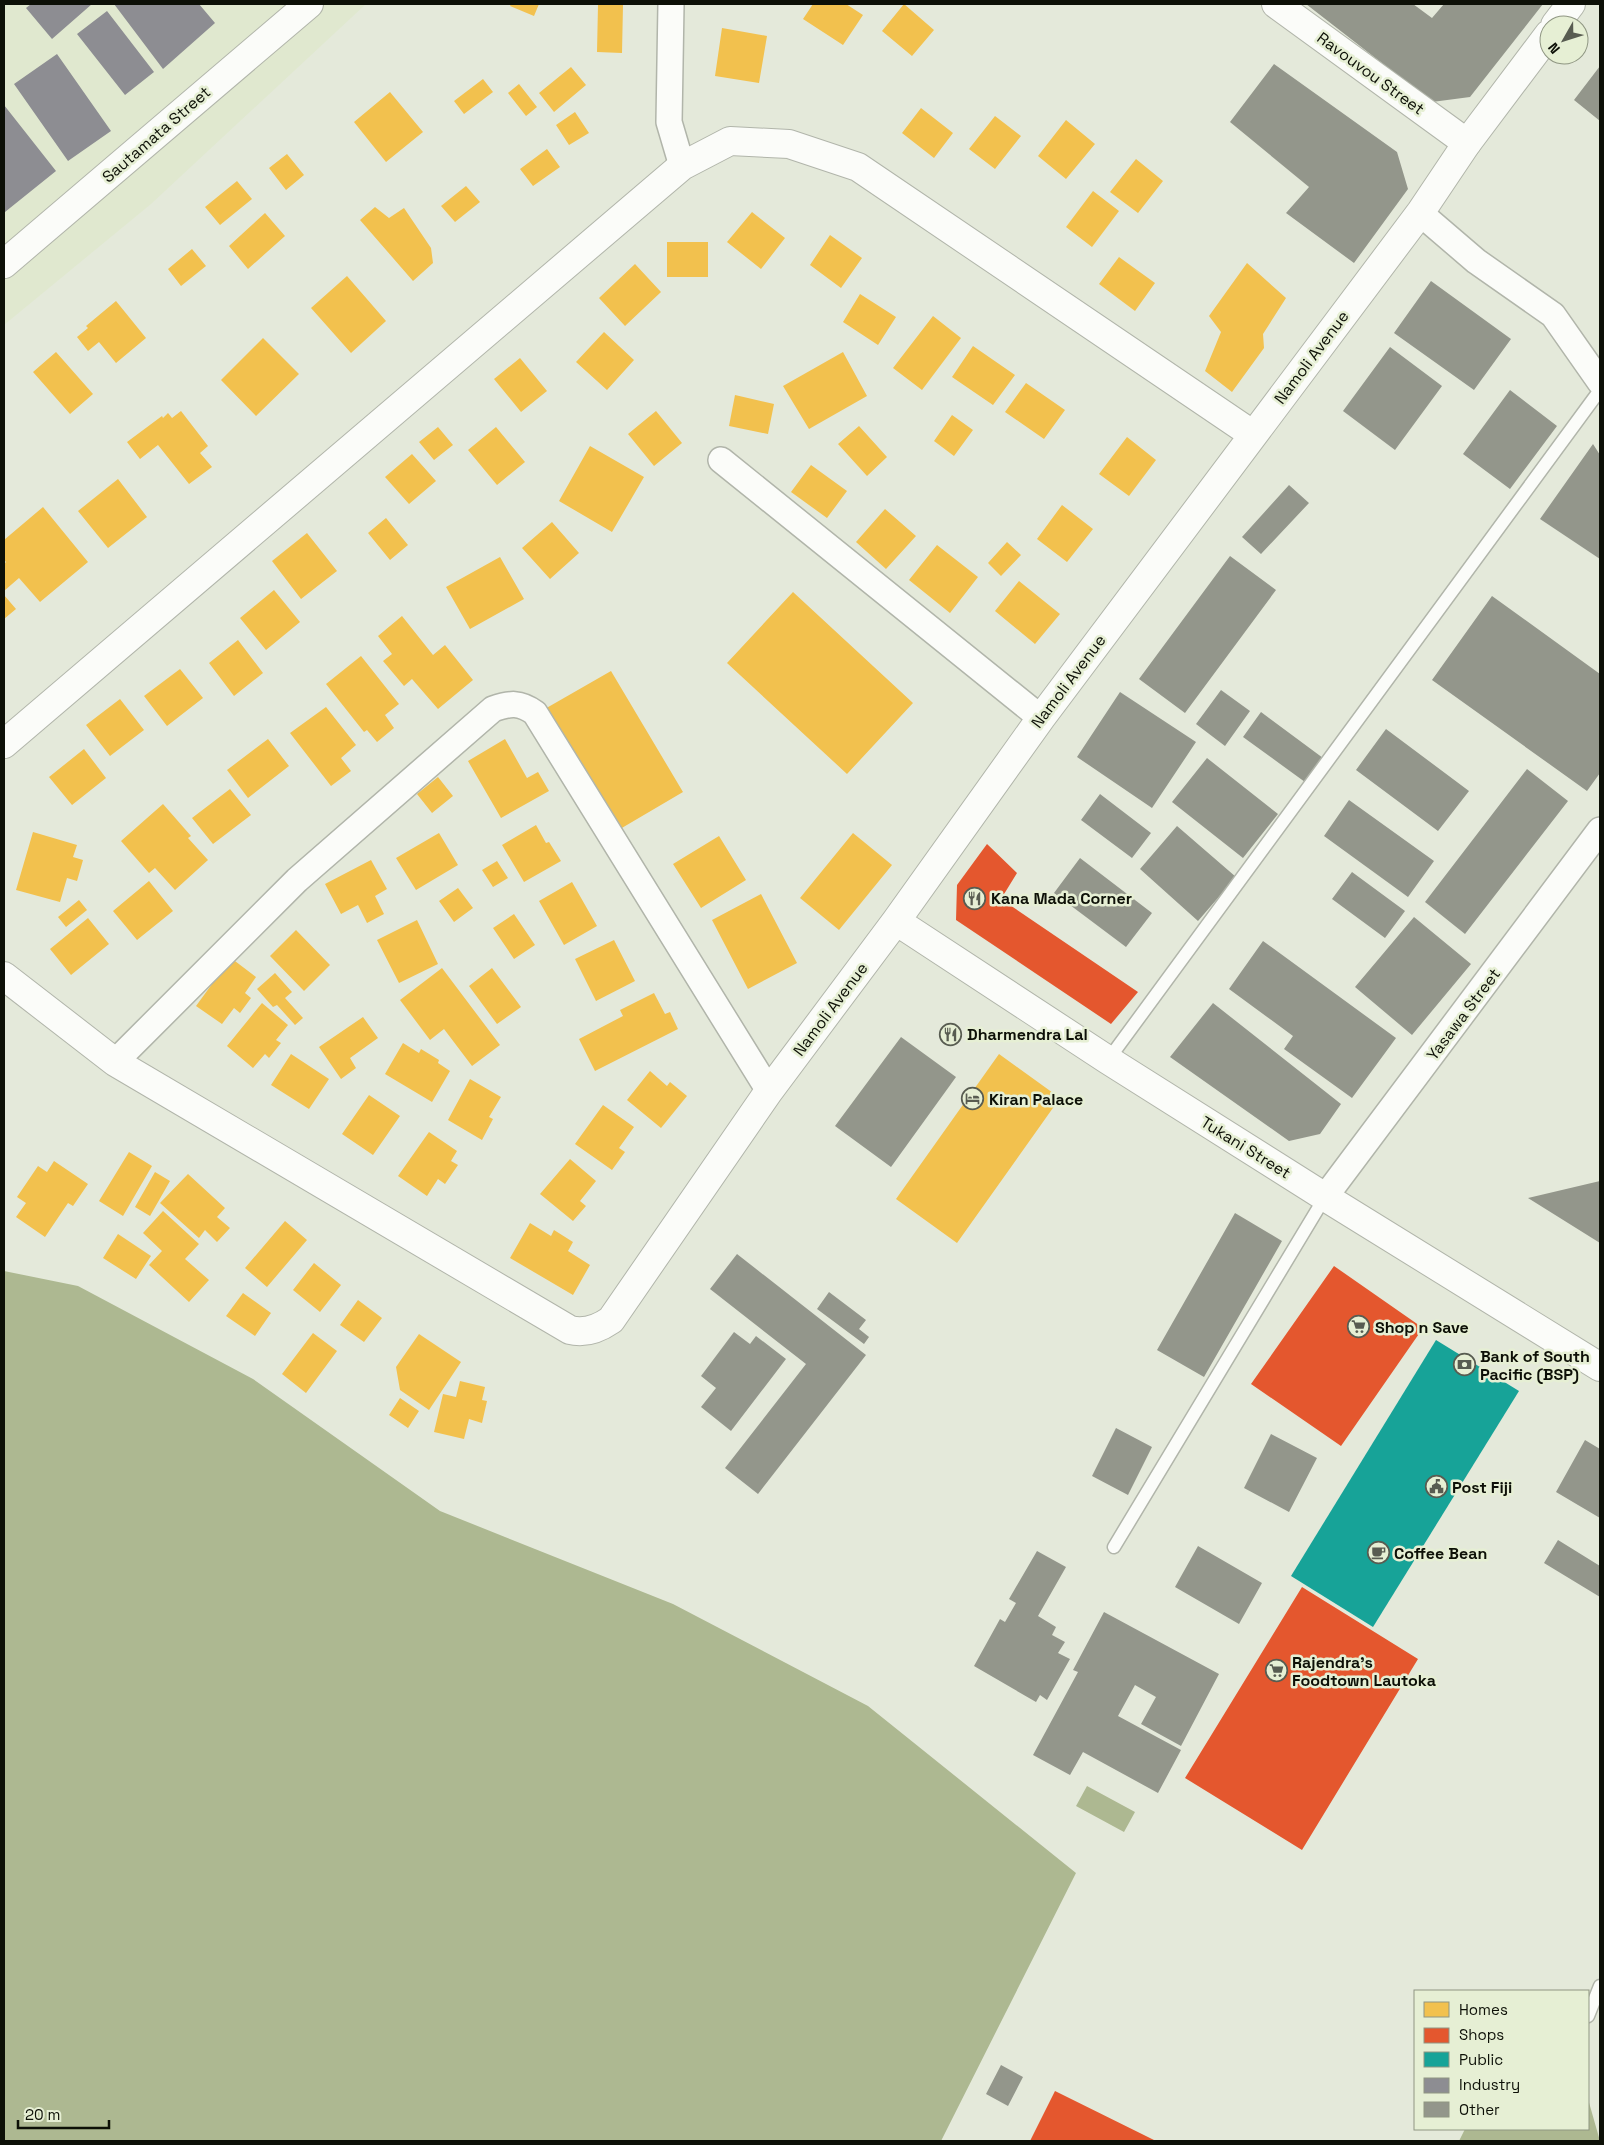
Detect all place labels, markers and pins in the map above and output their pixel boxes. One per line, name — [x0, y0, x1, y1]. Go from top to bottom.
restaurant icon: Kana Mada Corner — [963, 886, 987, 910]
place label: Kana Mada Corner — [991, 888, 1132, 909]
restaurant icon: Dharmendra Lal — [939, 1022, 963, 1046]
place label: Dharmendra Lal — [967, 1024, 1088, 1045]
hotel icon: Kiran Palace — [961, 1087, 985, 1111]
place label: Kiran Palace — [989, 1089, 1083, 1110]
supermarket icon: Shop n Save — [1347, 1315, 1371, 1339]
place label: Shop n Save — [1375, 1317, 1469, 1338]
place label: Bank of South Pacific (BSP) — [1480, 1346, 1590, 1385]
bank icon: Bank of South Pacific (BSP) — [1452, 1353, 1476, 1377]
public building icon: Post Fiji — [1424, 1475, 1448, 1499]
place label: Post Fiji — [1452, 1477, 1512, 1498]
cafe icon: Coffee Bean — [1366, 1541, 1390, 1565]
place label: Coffee Bean — [1394, 1543, 1487, 1564]
place label: Rajendra's Foodtown Lautoka — [1292, 1652, 1436, 1691]
supermarket icon: Rajendra's Foodtown Lautoka — [1264, 1659, 1288, 1683]

